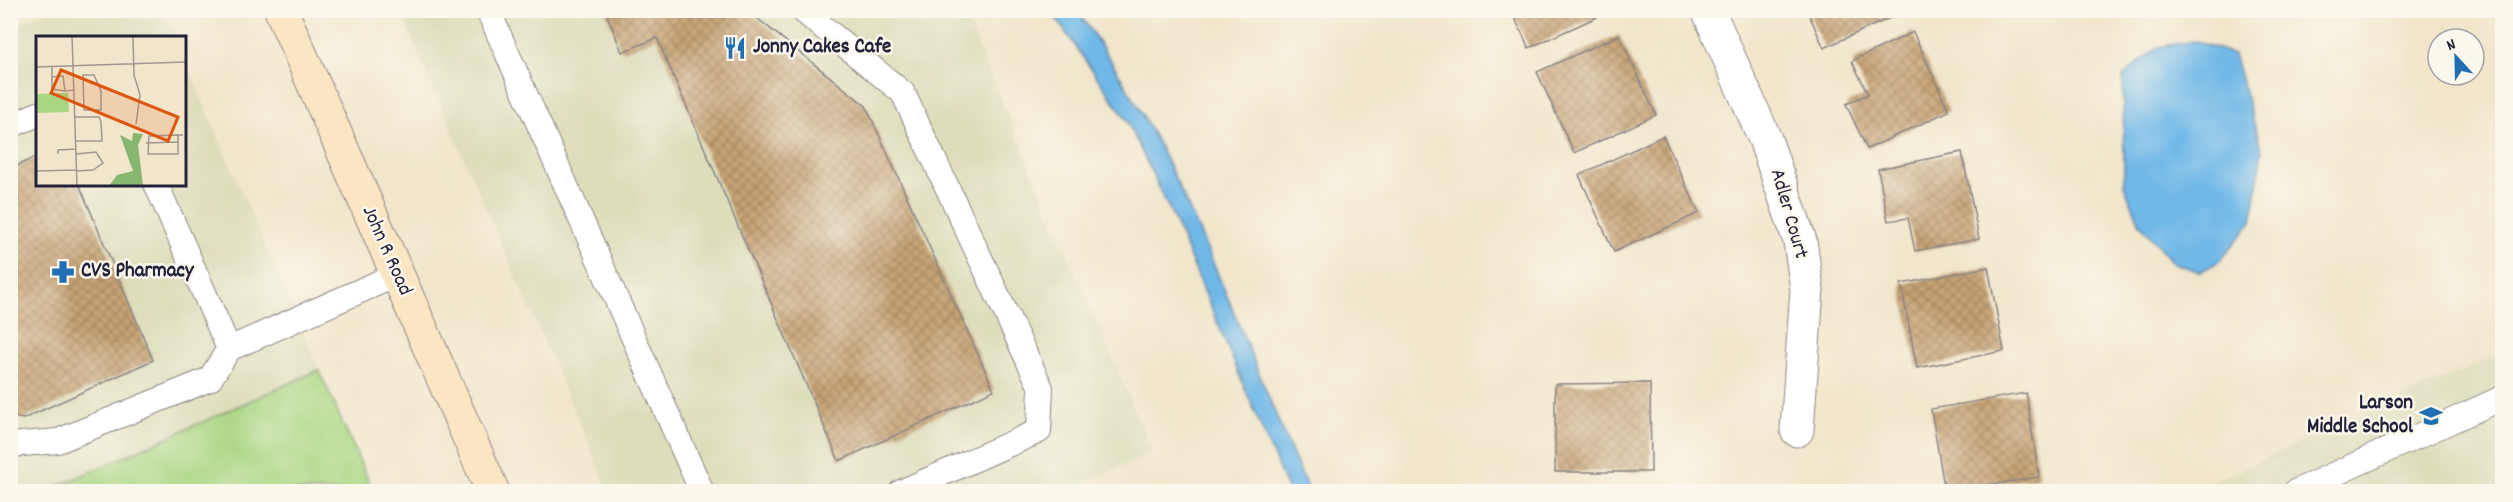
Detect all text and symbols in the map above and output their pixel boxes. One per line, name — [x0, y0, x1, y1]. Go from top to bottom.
north arrow — [2426, 27, 2486, 87]
place label: Jonny Cakes Cafe — [753, 33, 891, 63]
text: N — [2443, 33, 2459, 58]
restaurant icon: Jonny Cakes Cafe — [722, 35, 748, 61]
inset map — [36, 36, 186, 186]
street label: Adler Court — [1761, 165, 1815, 263]
street label: John R Road — [353, 201, 419, 301]
place label: CVS Pharmacy — [81, 257, 195, 287]
pharmacy icon: CVS Pharmacy — [50, 259, 76, 285]
place label: Larson Middle School — [2307, 389, 2414, 443]
school or university icon: Larson Middle School — [2418, 403, 2444, 429]

